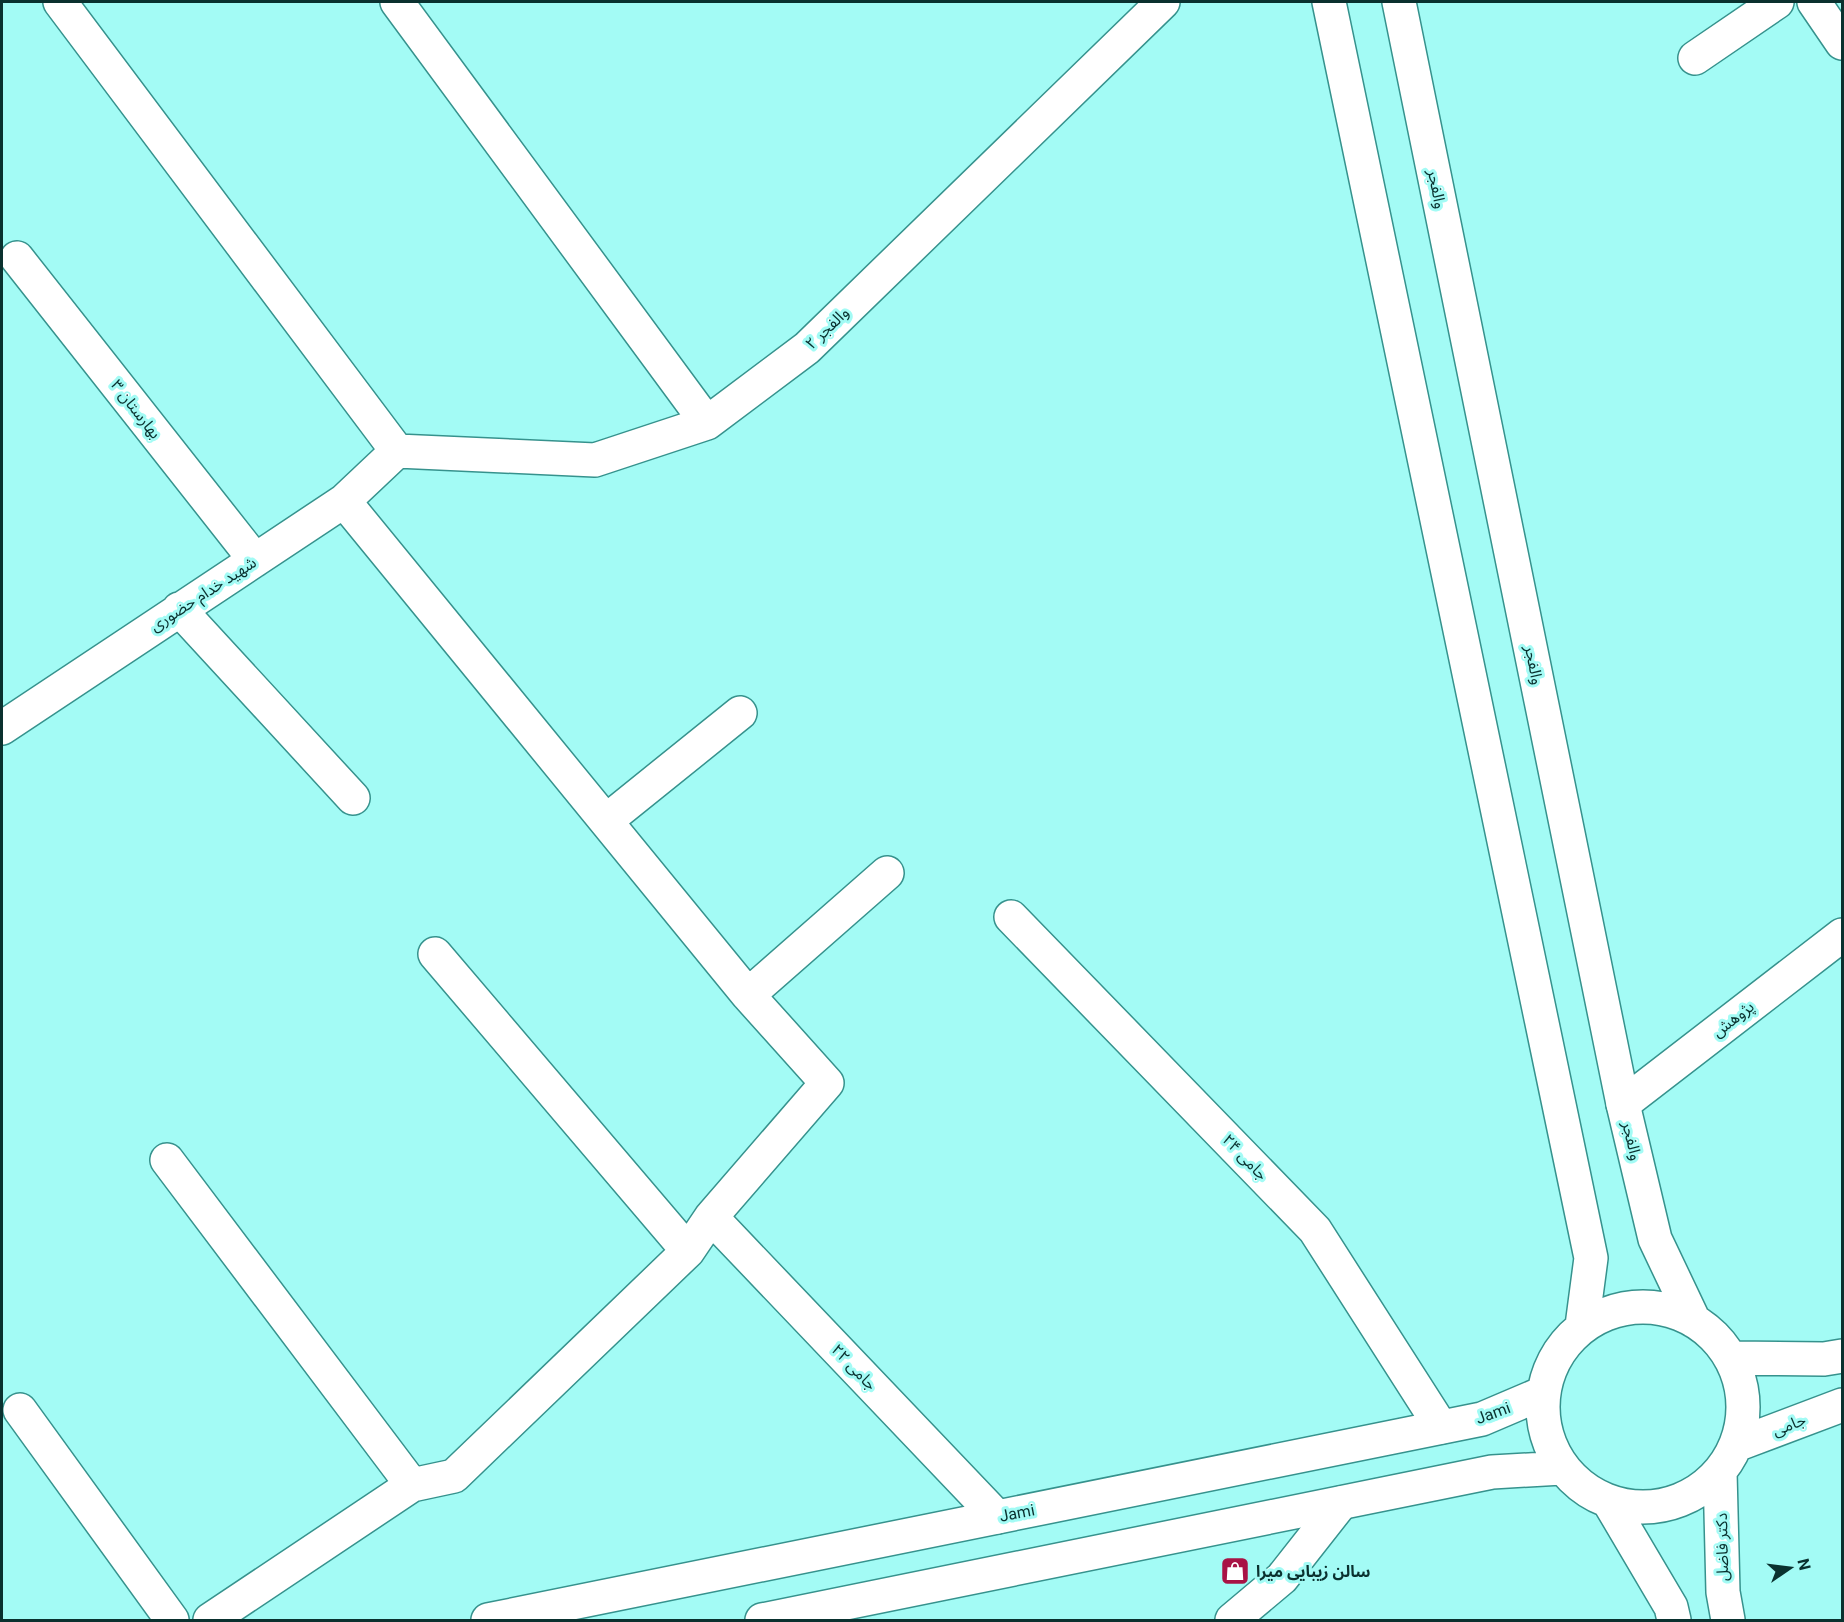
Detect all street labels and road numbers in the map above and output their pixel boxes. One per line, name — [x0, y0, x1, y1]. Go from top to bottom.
street label: والفجر — [1424, 167, 1450, 210]
street label: والفجر ۲ — [801, 303, 853, 353]
street label: بهارستان ۳ — [107, 376, 165, 442]
street label: شهید خدام حضوری — [146, 553, 261, 638]
street label: والفجر — [1521, 643, 1547, 686]
street label: پژوهش — [1708, 997, 1758, 1042]
street label: والفجر — [1618, 1119, 1646, 1162]
street label: جامی ۲۴ — [1219, 1130, 1271, 1184]
street label: جامی ۲۲ — [828, 1340, 880, 1394]
street label: Jami — [1473, 1398, 1513, 1428]
street label: جامی — [1770, 1410, 1808, 1440]
street label: Jami — [998, 1500, 1036, 1526]
street label: دکتر فاضل — [1712, 1513, 1732, 1581]

